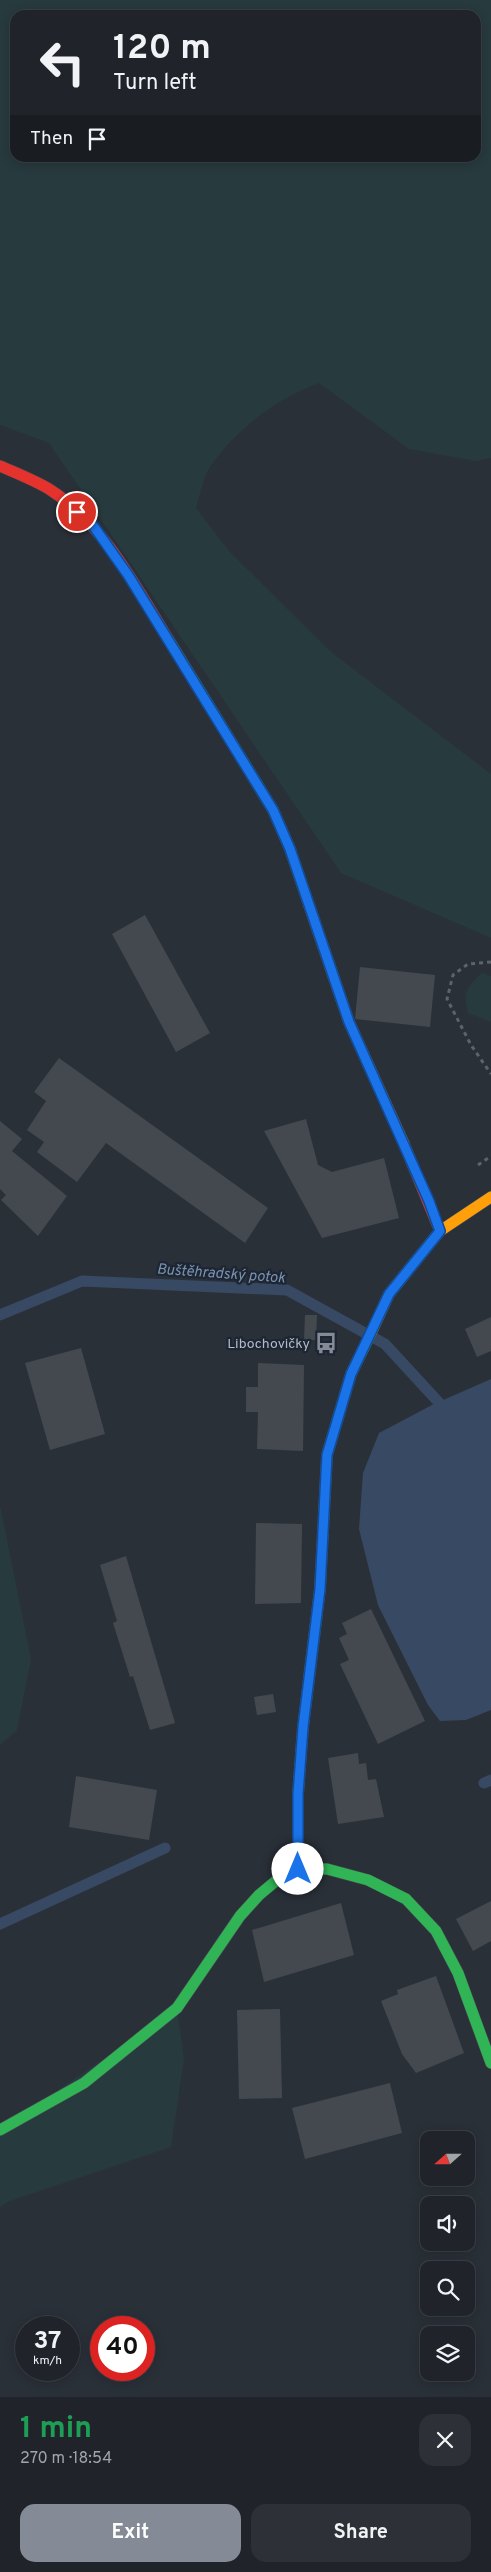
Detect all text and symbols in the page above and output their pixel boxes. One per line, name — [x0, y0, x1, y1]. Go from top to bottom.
text: 120 m — [113, 27, 211, 71]
icon: left — [30, 30, 95, 95]
text: Turn left — [113, 70, 196, 97]
icon: arrive — [83, 125, 111, 153]
text: Then — [30, 127, 73, 151]
pin — [56, 491, 98, 533]
icon: arrive — [63, 498, 91, 526]
water label: Buštěhradský potok — [156, 1261, 286, 1288]
bus stop icon: Libochovičky — [313, 1330, 339, 1356]
place label: Libochovičky — [227, 1336, 310, 1353]
position arrow — [271, 1842, 323, 1894]
north arrow — [420, 2131, 475, 2186]
map controls — [420, 2131, 475, 2381]
button: sound — [420, 2196, 475, 2251]
button: search — [420, 2261, 475, 2316]
speed limit sign: 40 — [90, 2316, 155, 2381]
text: 37 — [33, 2326, 62, 2358]
button: layers — [420, 2326, 475, 2381]
text: km/h — [33, 2353, 62, 2369]
text: 1 min — [20, 2411, 92, 2448]
button: close — [419, 2414, 471, 2466]
text: 270 m · 18:54 — [20, 2449, 112, 2469]
button: Exit — [20, 2504, 241, 2562]
button: Share — [251, 2504, 471, 2562]

